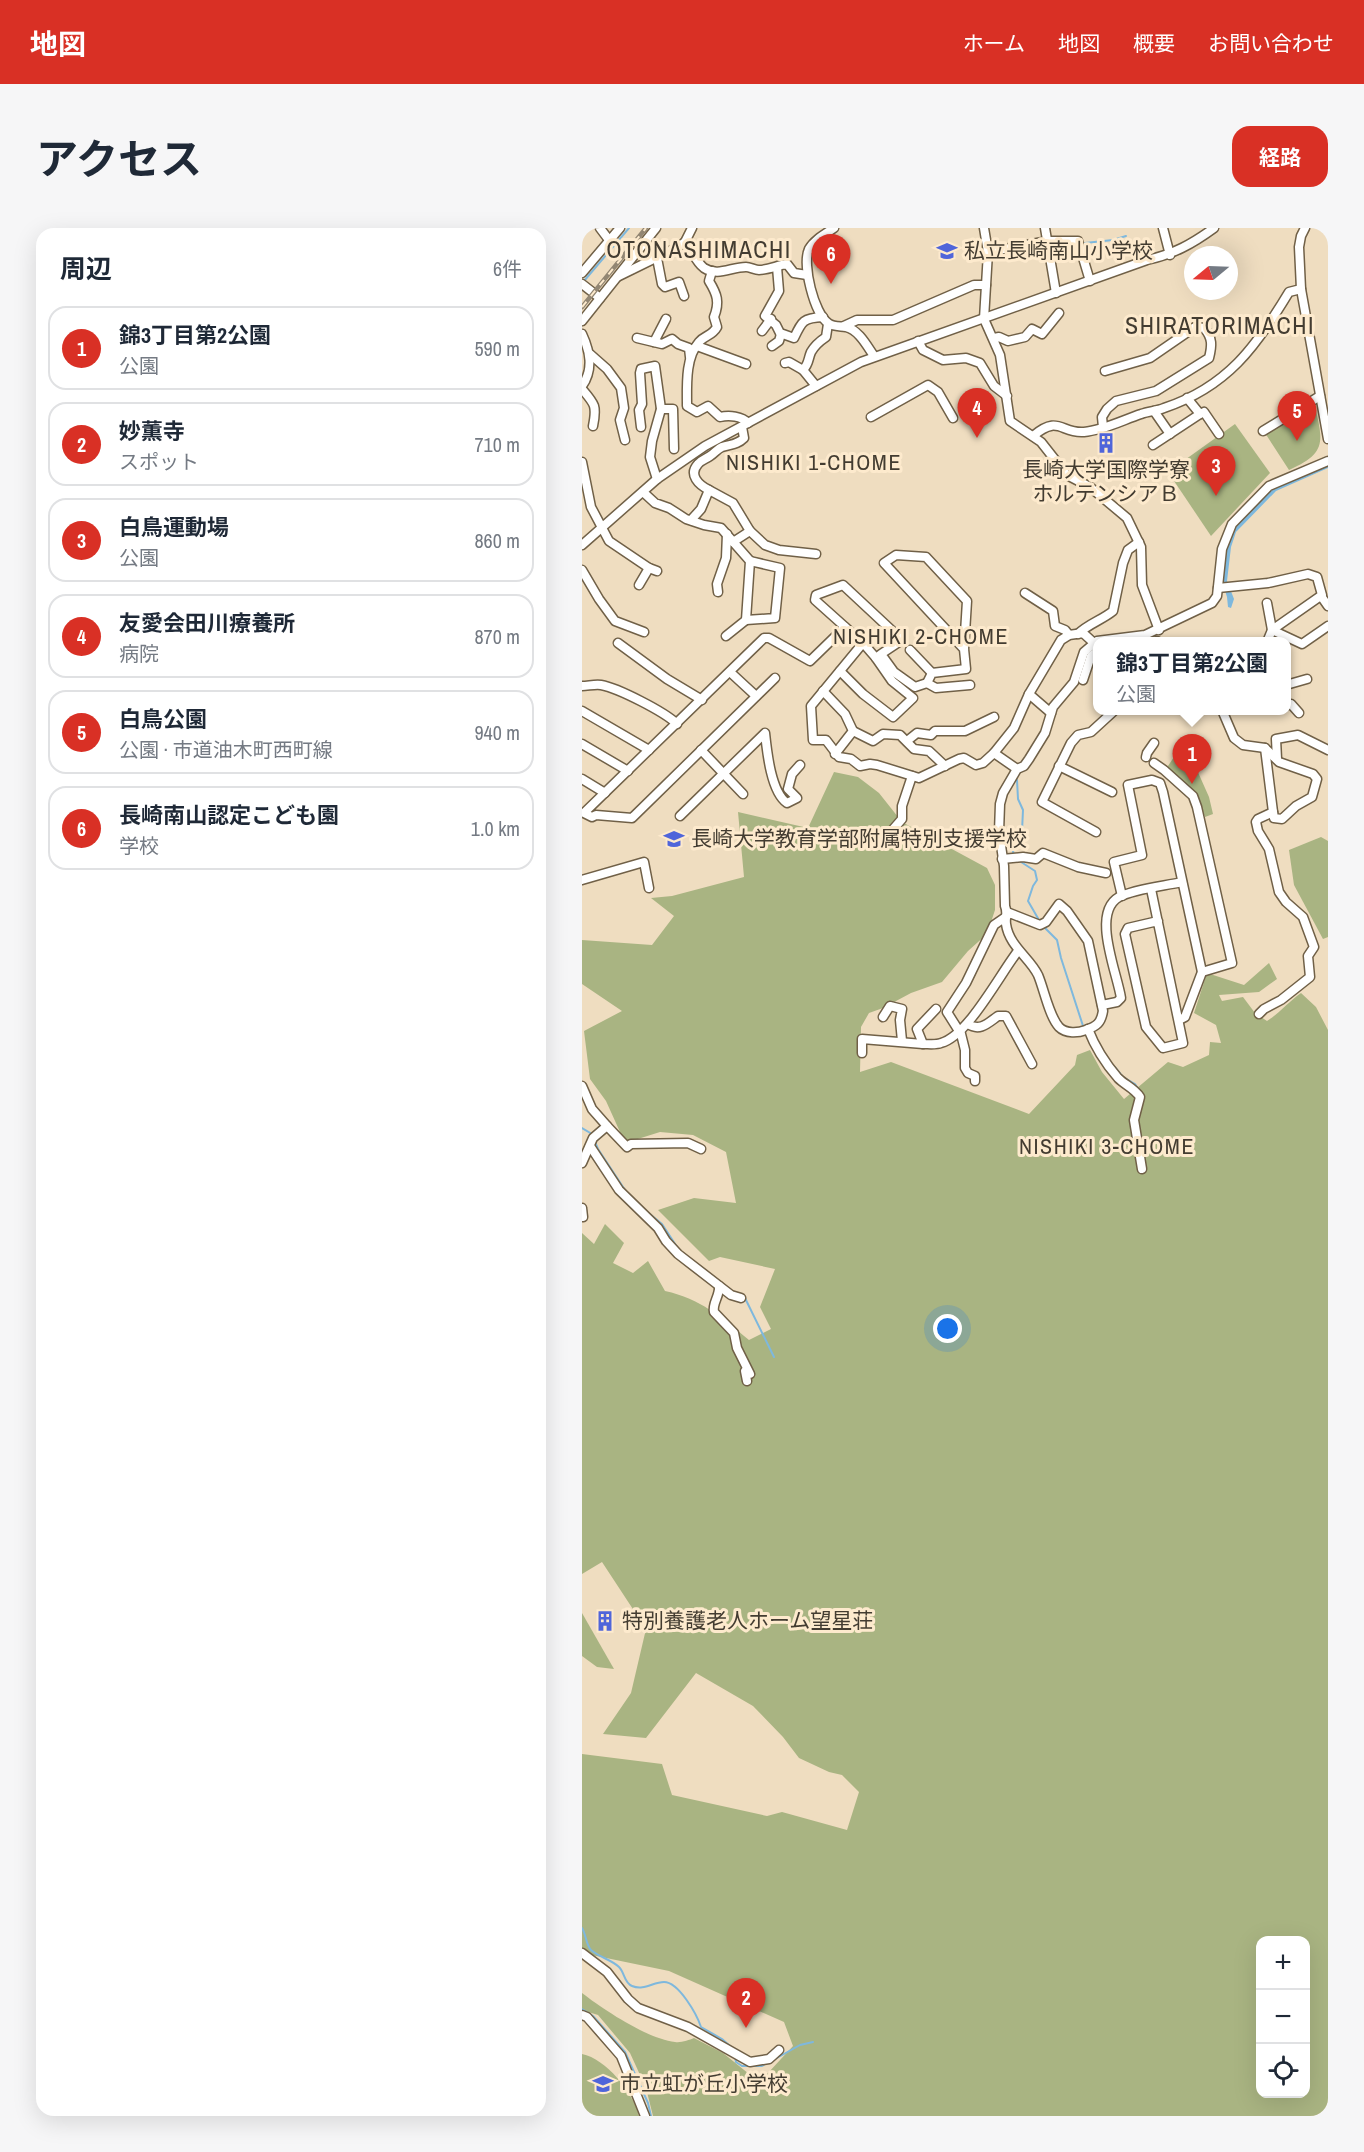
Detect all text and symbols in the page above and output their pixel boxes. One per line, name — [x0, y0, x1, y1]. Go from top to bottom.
text: 地図 — [30, 25, 86, 63]
text: ホーム — [963, 29, 1025, 58]
text: 地図 — [1058, 29, 1100, 58]
text: 概要 — [1133, 29, 1175, 58]
text: お問い合わせ — [1208, 29, 1334, 58]
button: 経路 — [1232, 126, 1328, 187]
text: アクセス — [36, 131, 202, 187]
district label: OTONASHIMACHI — [606, 233, 792, 265]
pin: 6 — [812, 235, 850, 284]
place label: 私立長崎南山小学校 — [964, 236, 1153, 265]
school or university icon: 私立長崎南山小学校 — [935, 239, 959, 263]
north arrow — [1184, 246, 1238, 300]
text: 周辺 — [60, 251, 112, 286]
text: 6件 — [493, 255, 522, 282]
district label: SHIRATORIMACHI — [1125, 309, 1315, 341]
text: 錦3丁目第2公園 — [119, 320, 271, 350]
text: 1 — [77, 335, 86, 362]
text: 590 m — [474, 335, 520, 362]
text: 公園 — [119, 352, 159, 379]
pin: 4 — [958, 388, 996, 438]
pin: 5 — [1278, 392, 1316, 441]
text: 妙薫寺 — [119, 416, 185, 446]
text: 2 — [77, 431, 86, 458]
text: 710 m — [474, 431, 520, 458]
building icon: 長崎大学国際学寮 ホルテンシアＢ — [1094, 431, 1118, 455]
pin: 3 — [1196, 446, 1236, 496]
district label: NISHIKI 1-CHOME — [726, 447, 902, 477]
text: スポット — [119, 448, 199, 475]
place label: 長崎大学国際学寮 ホルテンシアＢ — [1022, 455, 1190, 508]
text: 白鳥運動場 — [119, 512, 229, 542]
text: 3 — [77, 527, 86, 554]
text: 860 m — [474, 527, 520, 554]
text: 公園 — [119, 544, 159, 571]
text: 友愛会田川療養所 — [119, 608, 295, 638]
district label: NISHIKI 2-CHOME — [833, 621, 1009, 651]
text: 4 — [77, 623, 86, 650]
text: 870 m — [474, 623, 520, 650]
popup — [1093, 637, 1291, 715]
text: 病院 — [119, 640, 159, 667]
text: 錦3丁目第2公園 — [1116, 648, 1268, 678]
text: 公園 — [1116, 680, 1156, 707]
text: 白鳥公園 — [119, 704, 207, 734]
text: 5 — [77, 719, 86, 746]
text: 940 m — [474, 719, 520, 746]
pin: 1 — [1172, 734, 1212, 784]
text: 公園 · 市道油木町西町線 — [119, 736, 333, 763]
text: 長崎南山認定こども園 — [119, 800, 339, 830]
text: 6 — [77, 815, 86, 842]
text: 1.0 km — [471, 815, 520, 842]
place label: 長崎大学教育学部附属特別支援学校 — [691, 824, 1027, 853]
school or university icon: 長崎大学教育学部附属特別支援学校 — [662, 827, 686, 851]
text: 学校 — [119, 832, 159, 859]
district label: NISHIKI 3-CHOME — [1019, 1131, 1195, 1161]
your location — [933, 1314, 962, 1343]
place label: 特別養護老人ホーム望星荘 — [622, 1606, 873, 1635]
building icon: 特別養護老人ホーム望星荘 — [593, 1609, 617, 1633]
map controls — [1256, 1936, 1310, 2098]
button: + — [1256, 1936, 1310, 1990]
pin: 2 — [726, 1978, 766, 2028]
button: − — [1256, 1990, 1310, 2044]
button: locate — [1256, 2044, 1310, 2098]
place label: 市立虹が丘小学校 — [620, 2069, 788, 2098]
school or university icon: 市立虹が丘小学校 — [591, 2072, 615, 2096]

